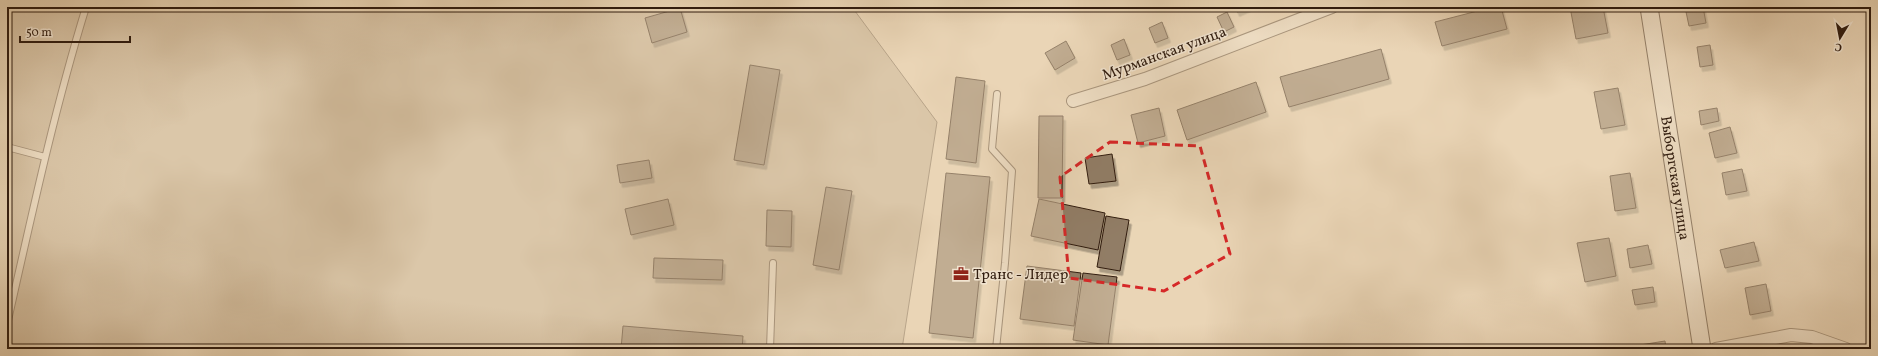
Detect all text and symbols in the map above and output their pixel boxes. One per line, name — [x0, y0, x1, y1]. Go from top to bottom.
scale bar — [20, 18, 130, 44]
north arrow — [1820, 18, 1860, 58]
street label: Мурманская улица — [1099, 22, 1230, 87]
text: 50 m — [26, 25, 52, 41]
text: С — [1834, 38, 1843, 54]
street label: Выборгская улица — [1654, 115, 1694, 242]
office icon: Транс - Лидер — [952, 265, 970, 283]
place label: Транс - Лидер — [973, 265, 1068, 286]

